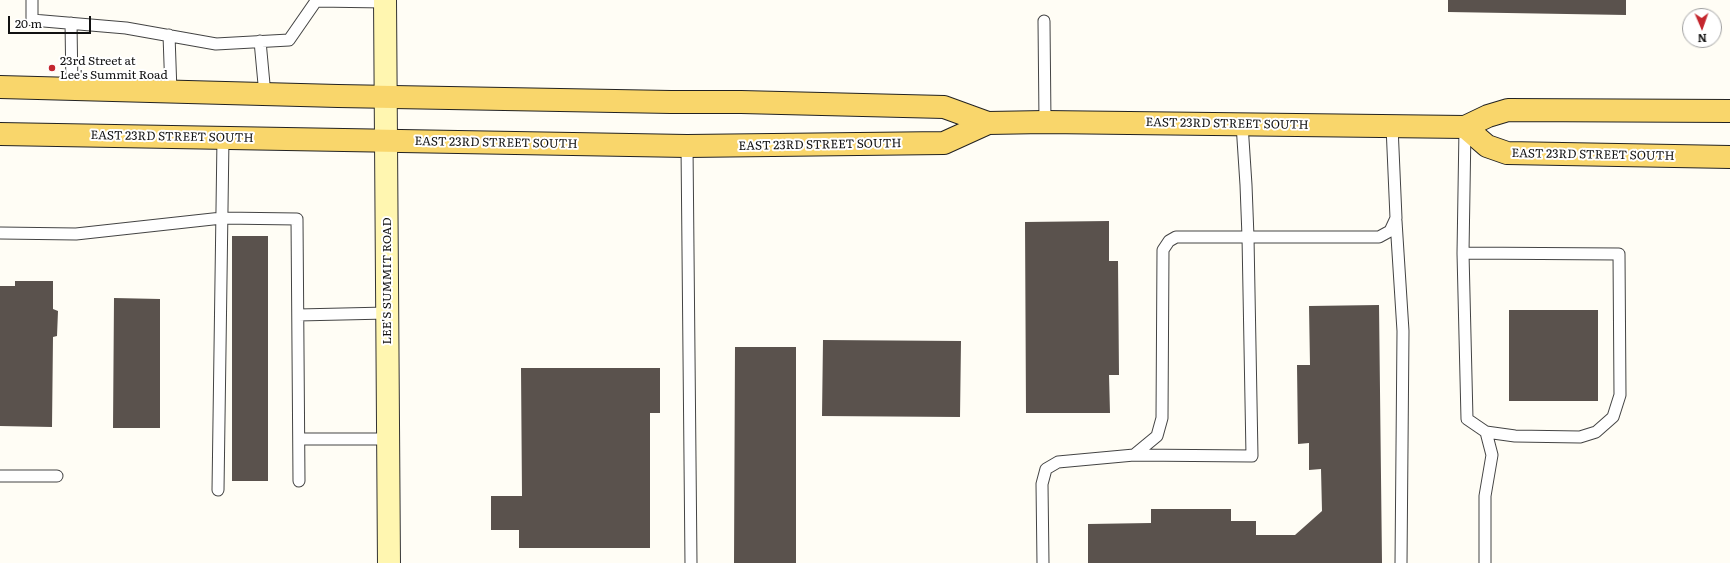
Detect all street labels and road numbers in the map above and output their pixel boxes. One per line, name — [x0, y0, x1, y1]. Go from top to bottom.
street label: EAST 23RD STREET SOUTH — [1145, 115, 1309, 133]
street label: EAST 23RD STREET SOUTH — [90, 128, 254, 146]
street label: EAST 23RD STREET SOUTH — [414, 134, 578, 152]
street label: EAST 23RD STREET SOUTH — [738, 136, 902, 154]
street label: EAST 23RD STREET SOUTH — [1511, 146, 1675, 164]
street label: LEE'S SUMMIT ROAD — [380, 217, 394, 345]

